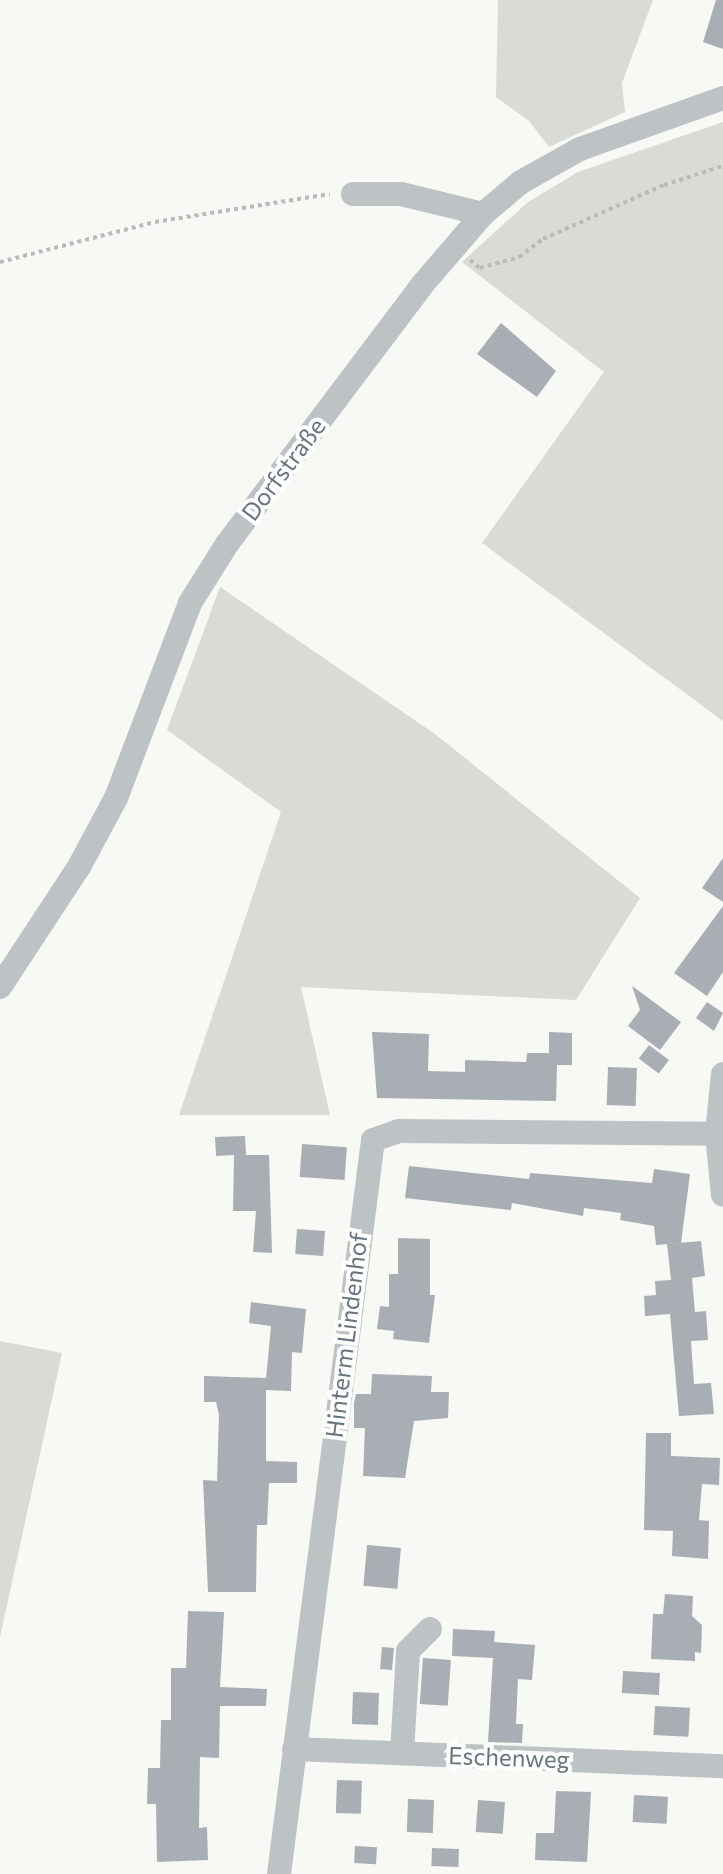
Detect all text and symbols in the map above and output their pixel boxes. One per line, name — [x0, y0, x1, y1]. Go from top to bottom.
street label: Dorfstraße — [235, 412, 331, 526]
street label: Hinterm Lindenhof — [319, 1231, 373, 1439]
street label: Eschenweg — [448, 1740, 570, 1774]

